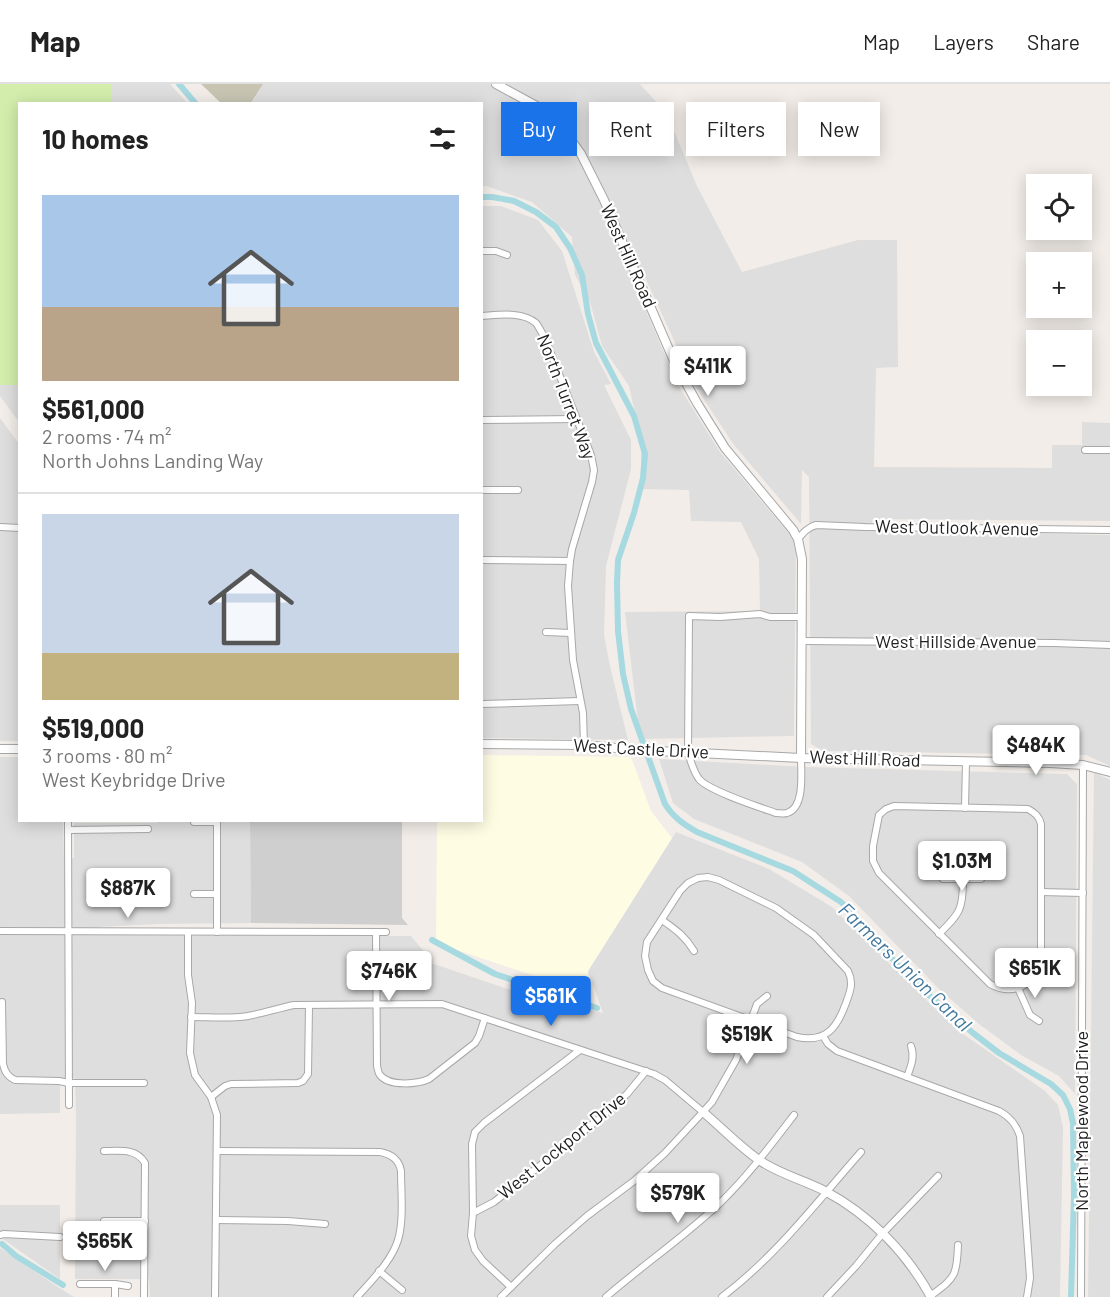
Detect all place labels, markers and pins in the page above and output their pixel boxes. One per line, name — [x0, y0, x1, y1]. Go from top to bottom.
pin: $411K — [666, 346, 750, 397]
pin: $484K — [994, 725, 1078, 776]
pin: $1.03M — [913, 841, 1011, 892]
pin: $887K — [86, 868, 170, 919]
pin: $651K — [993, 948, 1077, 999]
pin: $746K — [347, 951, 431, 1002]
pin: $561K — [509, 976, 593, 1027]
pin: $519K — [705, 1014, 789, 1065]
pin: $579K — [636, 1173, 720, 1224]
pin: $565K — [63, 1221, 147, 1272]

